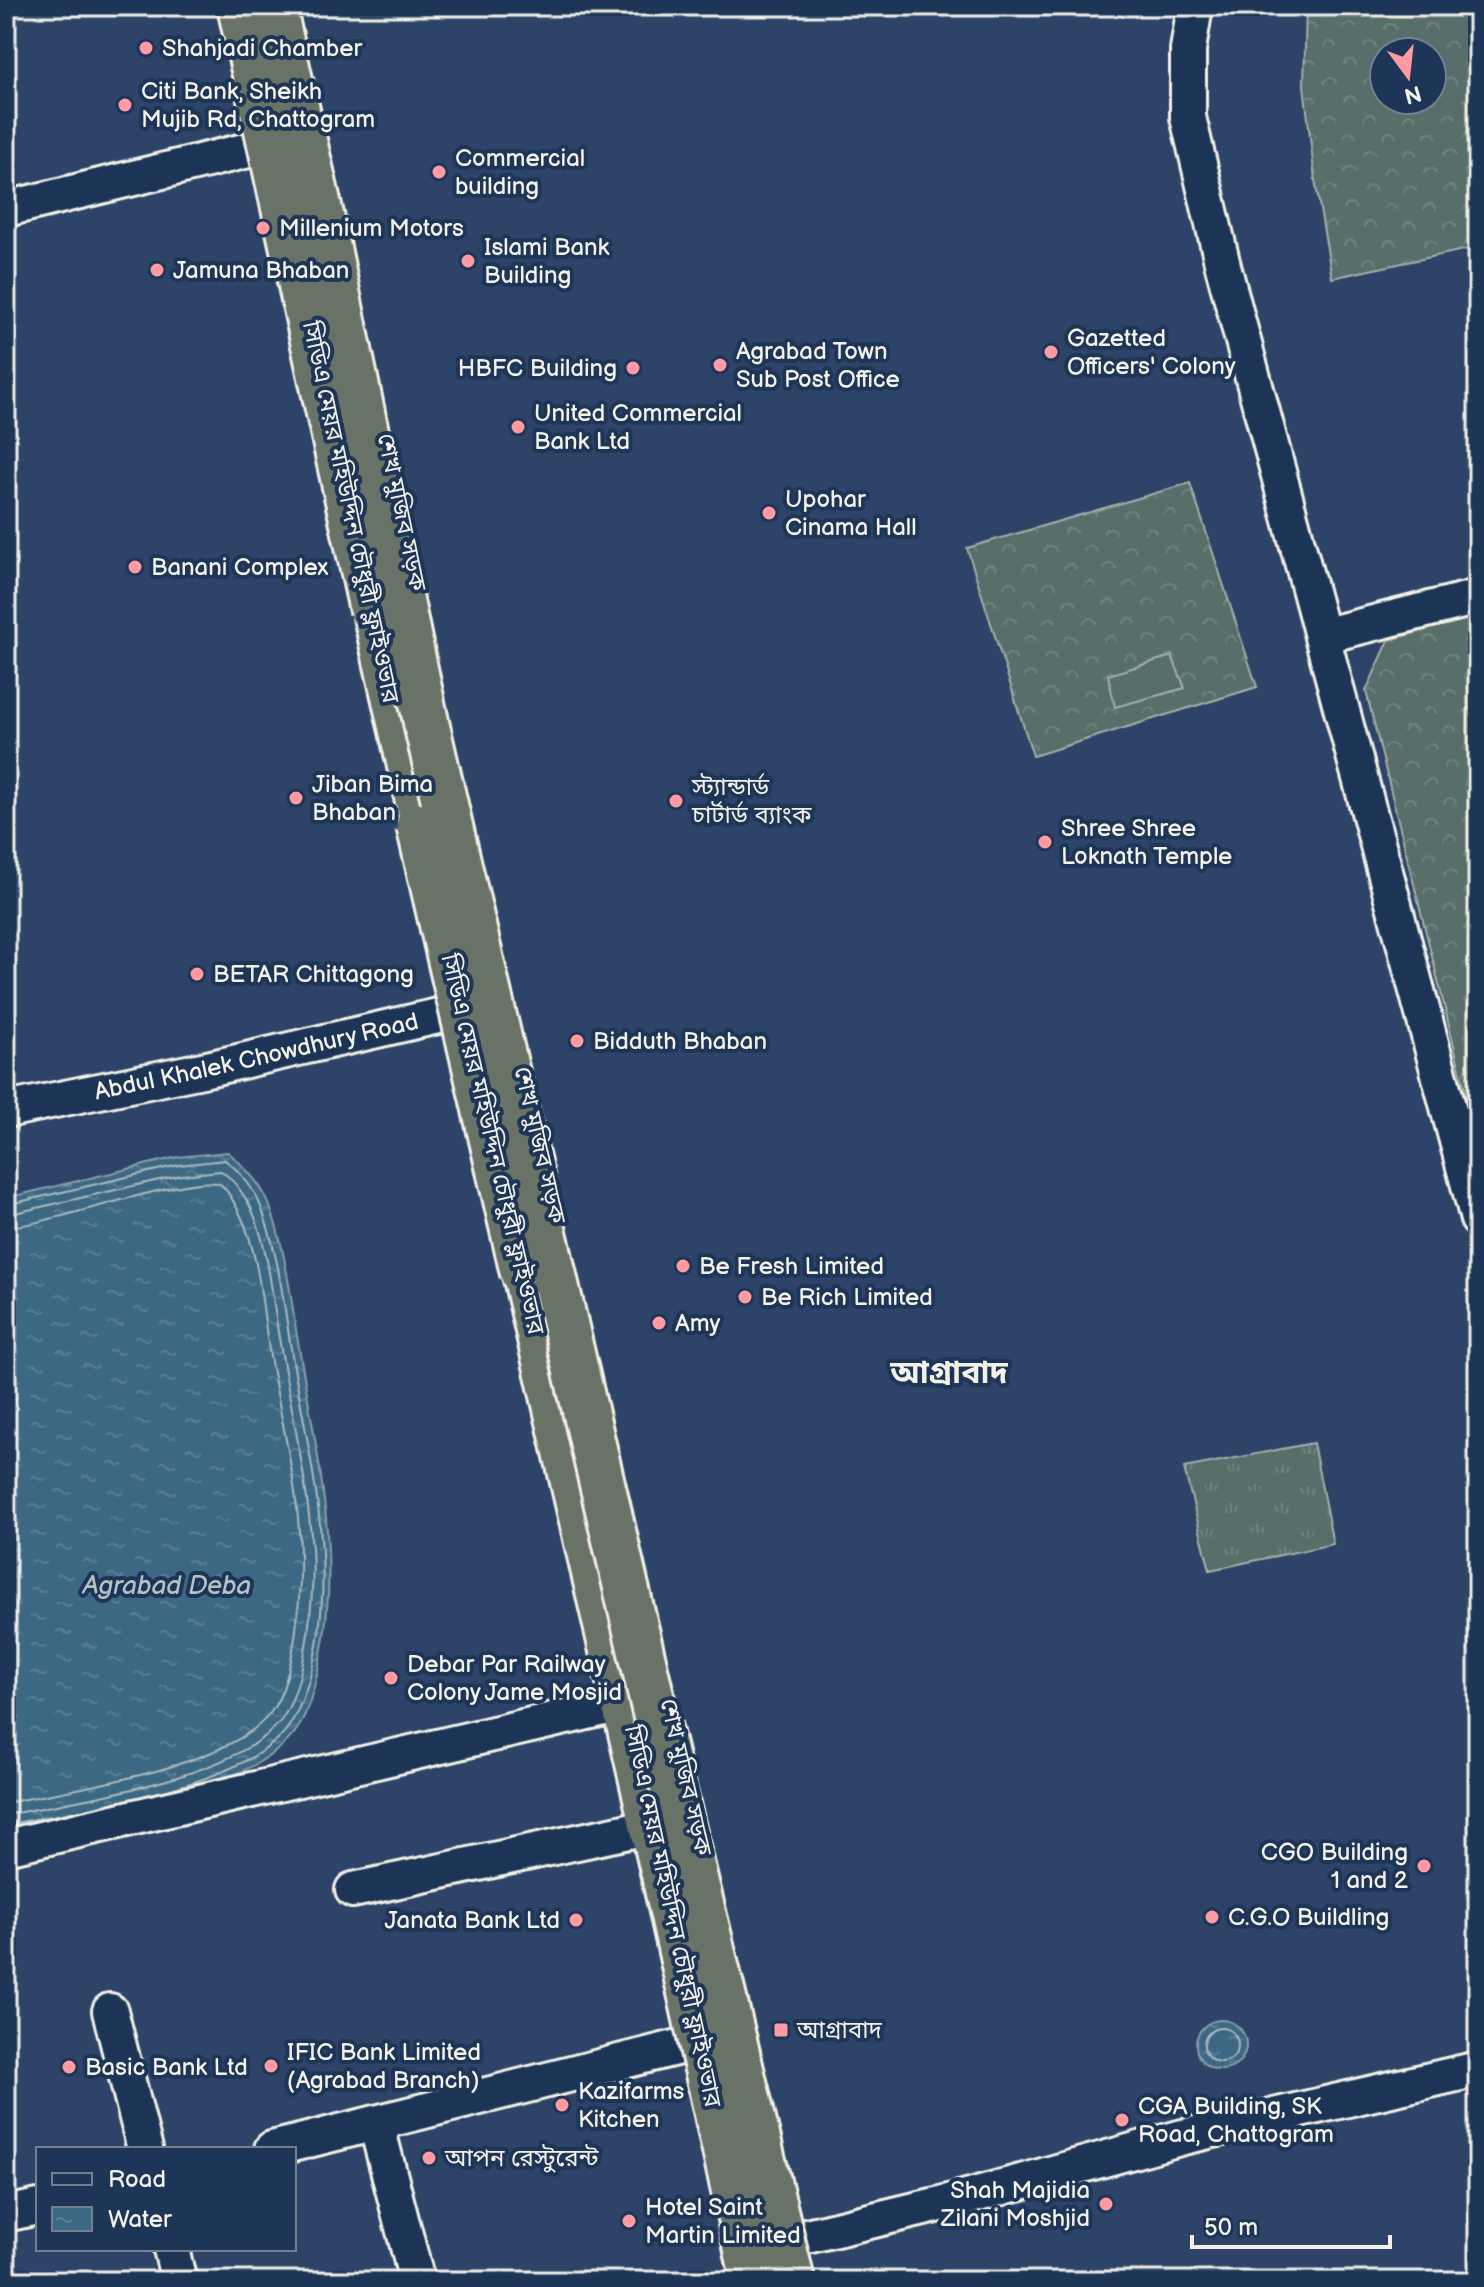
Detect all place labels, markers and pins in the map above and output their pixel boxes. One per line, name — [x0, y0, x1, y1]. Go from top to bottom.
place label: Shahjadi Chamber — [162, 34, 363, 63]
marker: Shahjadi Chamber — [137, 39, 155, 57]
place label: Citi Bank, Sheikh Mujib Rd, Chattogram — [141, 77, 375, 134]
marker: Citi Bank, Sheikh Mujib Rd, Chattogram — [116, 96, 134, 114]
place label: Commercial building — [455, 144, 585, 201]
marker: Commercial building — [430, 163, 448, 181]
place label: Millenium Motors — [279, 214, 464, 243]
marker: Millenium Motors — [254, 219, 272, 237]
place label: Islami Bank Building — [484, 233, 610, 290]
marker: Islami Bank Building — [459, 252, 477, 270]
place label: Jamuna Bhaban — [173, 256, 349, 285]
marker: Jamuna Bhaban — [148, 261, 166, 279]
place label: Gazetted Officers' Colony — [1067, 324, 1236, 381]
place label: Agrabad Town Sub Post Office — [736, 337, 900, 394]
marker: Gazetted Officers' Colony — [1042, 343, 1060, 361]
place label: HBFC Building — [458, 354, 617, 383]
marker: Agrabad Town Sub Post Office — [711, 356, 729, 374]
marker: HBFC Building — [624, 359, 642, 377]
place label: United Commercial Bank Ltd — [534, 399, 742, 456]
marker: United Commercial Bank Ltd — [509, 418, 527, 436]
place label: Upohar Cinama Hall — [785, 485, 917, 542]
marker: Upohar Cinama Hall — [760, 504, 778, 522]
place label: Banani Complex — [151, 553, 329, 582]
marker: Banani Complex — [126, 558, 144, 576]
place label: Jiban Bima Bhaban — [312, 770, 433, 827]
place label: স্ট্যান্ডার্ড চার্টার্ড ব্যাংক — [691, 772, 812, 830]
marker: Jiban Bima Bhaban — [287, 789, 305, 807]
marker: স্ট্যান্ডার্ড চার্টার্ড ব্যাংক — [667, 792, 685, 810]
place label: Shree Shree Loknath Temple — [1061, 814, 1232, 871]
marker: Shree Shree Loknath Temple — [1036, 833, 1054, 851]
place label: BETAR Chittagong — [213, 960, 414, 989]
marker: BETAR Chittagong — [188, 965, 206, 983]
place label: Bidduth Bhaban — [593, 1027, 767, 1056]
marker: Bidduth Bhaban — [568, 1032, 586, 1050]
place label: Be Fresh Limited — [699, 1252, 884, 1281]
marker: Be Fresh Limited — [674, 1257, 692, 1275]
place label: Be Rich Limited — [761, 1283, 933, 1312]
marker: Be Rich Limited — [736, 1288, 754, 1306]
place label: Amy — [675, 1309, 721, 1338]
marker: Amy — [650, 1314, 668, 1332]
place label: Debar Par Railway Colony Jame Mosjid — [407, 1650, 622, 1707]
marker: Debar Par Railway Colony Jame Mosjid — [382, 1669, 400, 1687]
place label: CGO Building 1 and 2 — [1261, 1838, 1408, 1895]
marker: CGO Building 1 and 2 — [1415, 1857, 1433, 1875]
place label: C.G.O Buildling — [1228, 1903, 1389, 1932]
place label: Janata Bank Ltd — [385, 1906, 560, 1935]
marker: C.G.O Buildling — [1203, 1908, 1221, 1926]
marker: Janata Bank Ltd — [567, 1911, 585, 1929]
place label: আগ্রাবাদ — [796, 2016, 883, 2045]
marker: আগ্রাবাদ — [772, 2021, 790, 2039]
place label: IFIC Bank Limited (Agrabad Branch) — [287, 2038, 481, 2095]
place label: Basic Bank Ltd — [85, 2053, 248, 2082]
marker: IFIC Bank Limited (Agrabad Branch) — [262, 2057, 280, 2075]
marker: Basic Bank Ltd — [60, 2058, 78, 2076]
place label: Kazifarms Kitchen — [578, 2077, 684, 2134]
place label: CGA Building, SK Road, Chattogram — [1138, 2092, 1334, 2149]
marker: Kazifarms Kitchen — [553, 2096, 571, 2114]
marker: CGA Building, SK Road, Chattogram — [1113, 2111, 1131, 2129]
place label: আপন রেস্টুরেন্ট — [444, 2144, 599, 2173]
marker: আপন রেস্টুরেন্ট — [420, 2149, 438, 2167]
place label: Shah Majidia Zilani Moshjid — [940, 2176, 1090, 2233]
place label: Hotel Saint Martin Limited — [645, 2193, 801, 2250]
marker: Shah Majidia Zilani Moshjid — [1097, 2195, 1115, 2213]
marker: Hotel Saint Martin Limited — [620, 2212, 638, 2230]

